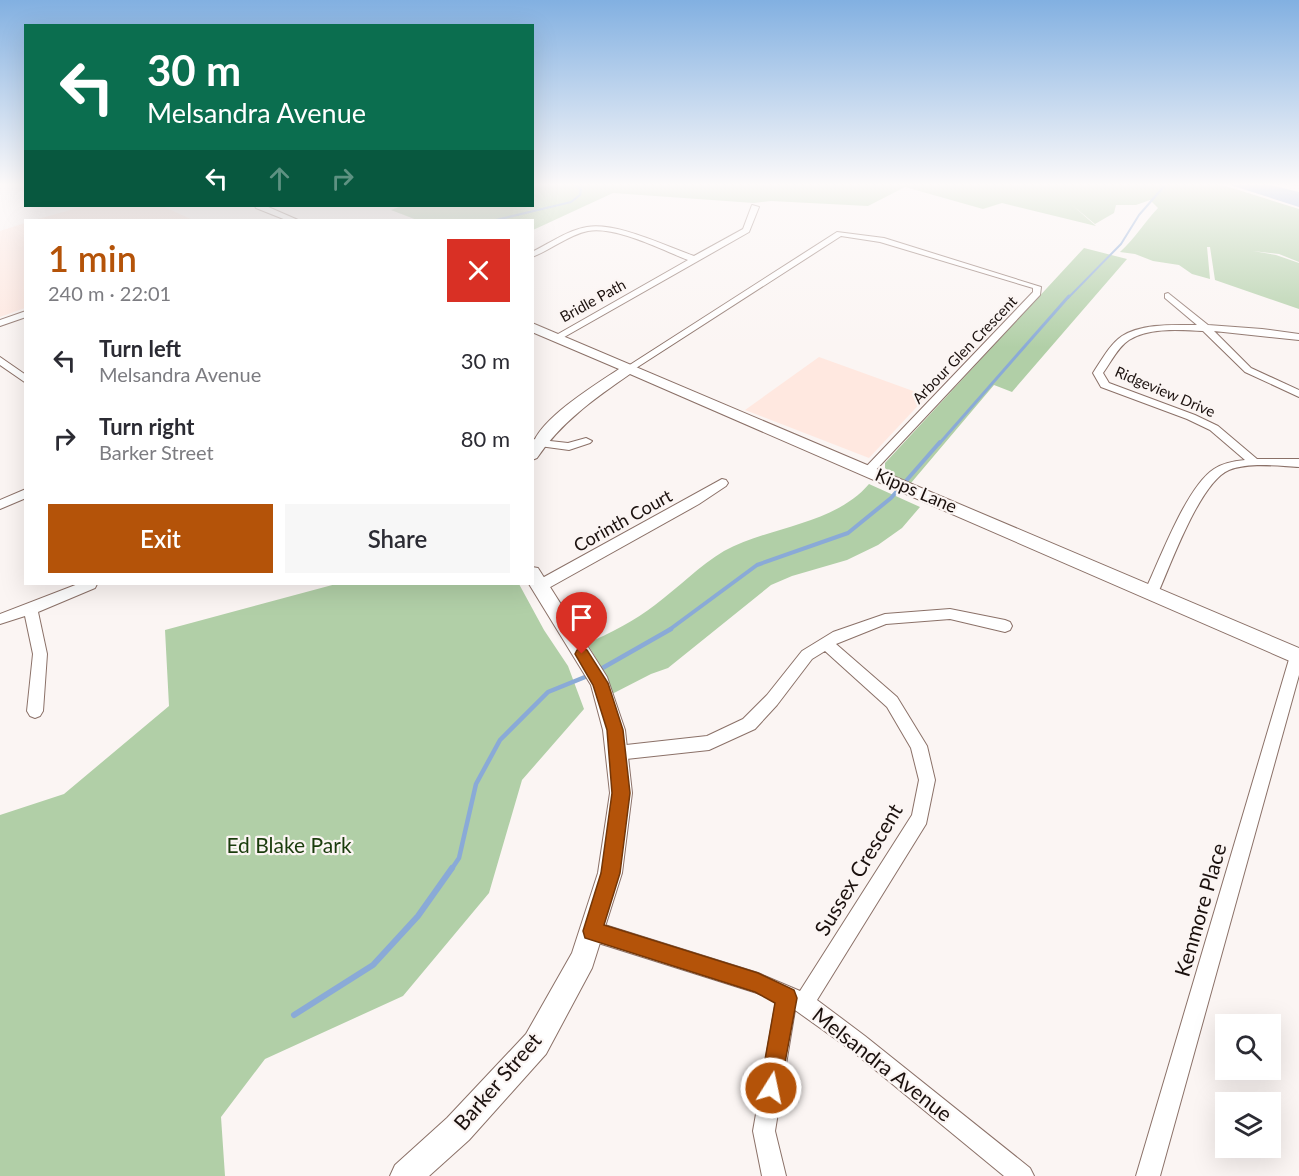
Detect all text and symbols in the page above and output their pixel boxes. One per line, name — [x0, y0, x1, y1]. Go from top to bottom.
text: 30 m — [147, 45, 241, 95]
icon: left — [48, 48, 126, 126]
text: Melsandra Avenue — [147, 96, 366, 129]
icon: left — [200, 162, 233, 195]
icon: ahead — [263, 162, 296, 195]
icon: right — [326, 162, 359, 195]
text: 1 min — [48, 236, 137, 280]
button: close — [447, 239, 510, 302]
street label: Bridle Path — [557, 275, 628, 325]
text: 240 m · 22:01 — [48, 281, 171, 305]
street label: Arbour Glen Crescent — [908, 291, 1021, 407]
text: Turn left — [99, 335, 181, 362]
icon: left — [48, 344, 81, 377]
text: 30 m — [461, 347, 510, 374]
text: Melsandra Avenue — [99, 362, 261, 386]
street label: Ridgeview Drive — [1113, 362, 1218, 420]
text: Turn right — [99, 413, 194, 440]
icon: right — [48, 422, 81, 455]
text: 80 m — [461, 425, 510, 452]
text: Barker Street — [99, 440, 214, 464]
street label: Kipps Lane — [872, 463, 961, 517]
street label: Corinth Court — [569, 484, 676, 556]
button: Exit — [48, 504, 273, 573]
button: Share — [285, 504, 510, 573]
pin — [556, 592, 607, 654]
icon: arrive — [565, 601, 598, 634]
street label: Sussex Crescent — [809, 798, 907, 940]
park label: Ed Blake Park — [226, 832, 352, 857]
street label: Kenmore Place — [1169, 840, 1231, 979]
street label: Melsandra Avenue — [808, 1002, 958, 1126]
map controls — [1215, 1014, 1281, 1158]
button: search — [1215, 1014, 1281, 1080]
street label: Barker Street — [448, 1027, 546, 1135]
position arrow — [739, 1056, 803, 1120]
button: layers — [1215, 1092, 1281, 1158]

